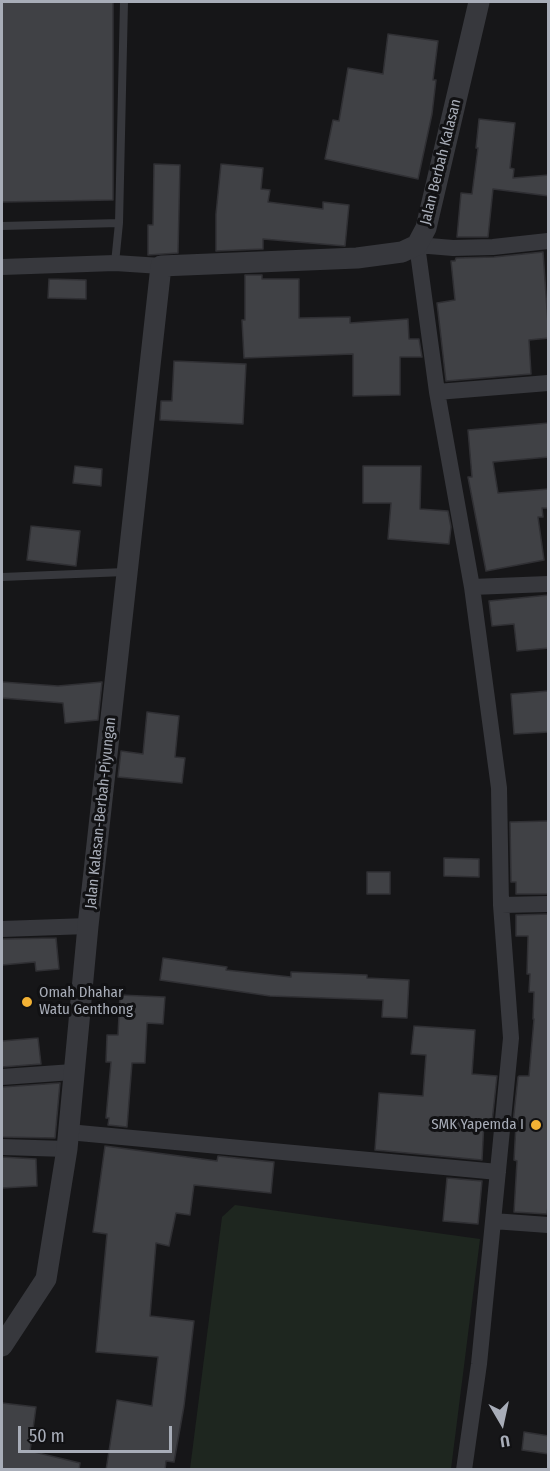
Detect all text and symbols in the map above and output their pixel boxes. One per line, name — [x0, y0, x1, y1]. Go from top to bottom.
street label: Jalan Berbah Kalasan — [417, 97, 465, 227]
street label: Jalan Kalasan-Berbah-Piyungan — [82, 716, 120, 910]
place label: Omah Dhahar Watu Genthong — [39, 984, 133, 1019]
marker: Omah Dhahar Watu Genthong — [20, 995, 34, 1009]
place label: SMK Yapemda I — [431, 1116, 524, 1134]
marker: SMK Yapemda I — [529, 1118, 543, 1132]
north arrow — [472, 1393, 532, 1453]
scale bar — [21, 1414, 176, 1452]
text: 50 m — [29, 1425, 65, 1447]
text: U — [499, 1431, 511, 1451]

